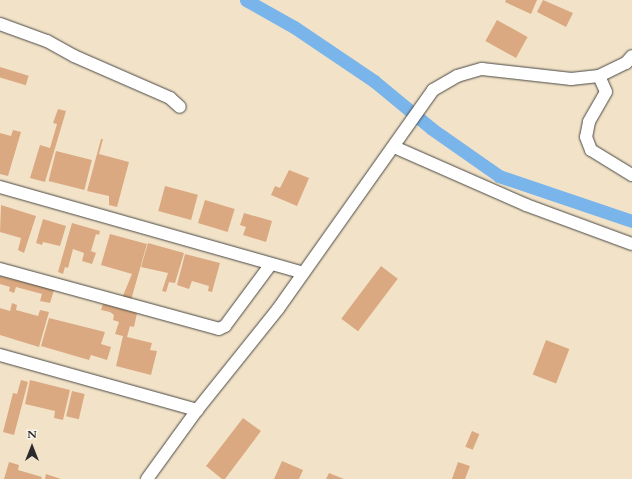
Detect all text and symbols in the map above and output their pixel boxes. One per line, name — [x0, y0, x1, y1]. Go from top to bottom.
north arrow — [12, 427, 52, 467]
text: N — [27, 427, 37, 442]

